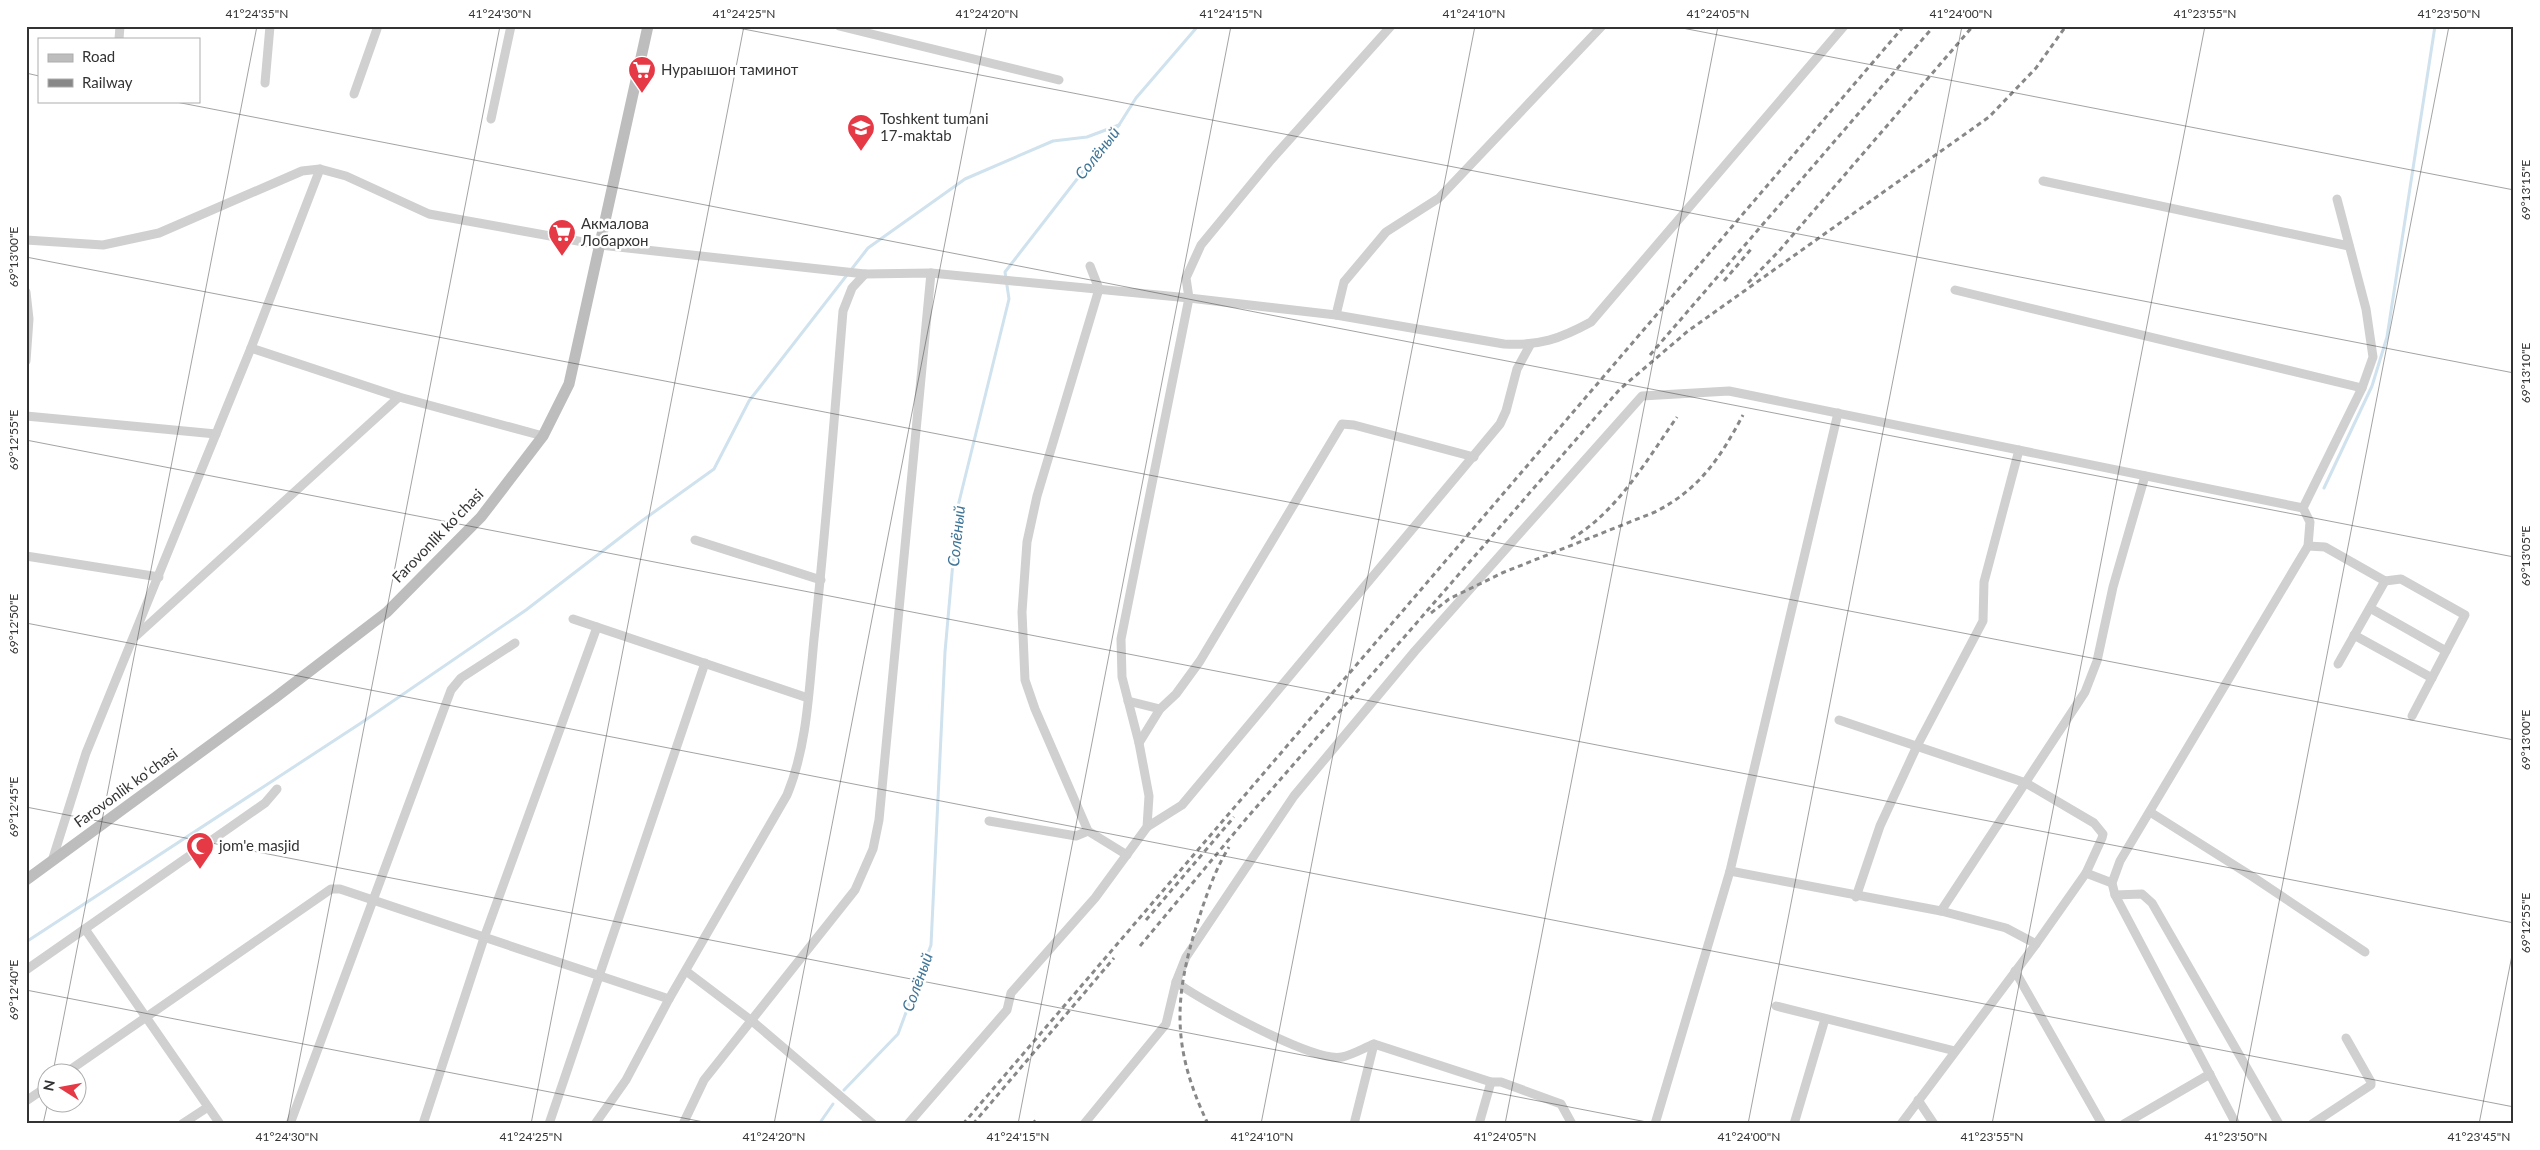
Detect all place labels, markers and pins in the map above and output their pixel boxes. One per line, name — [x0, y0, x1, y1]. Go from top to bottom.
supermarket icon: Нураышон таминот — [627, 55, 657, 94]
place label: Нураышон таминот — [661, 60, 799, 78]
place label: Toshkent tumani 17-maktab — [880, 109, 989, 144]
school or university icon: Toshkent tumani 17-maktab — [846, 113, 876, 152]
place label: Акмалова Лобархон — [580, 214, 649, 249]
supermarket icon: Акмалова Лобархон — [547, 218, 577, 257]
mosque icon: jom'e masjid — [185, 831, 215, 870]
place label: jom'e masjid — [218, 836, 300, 854]

